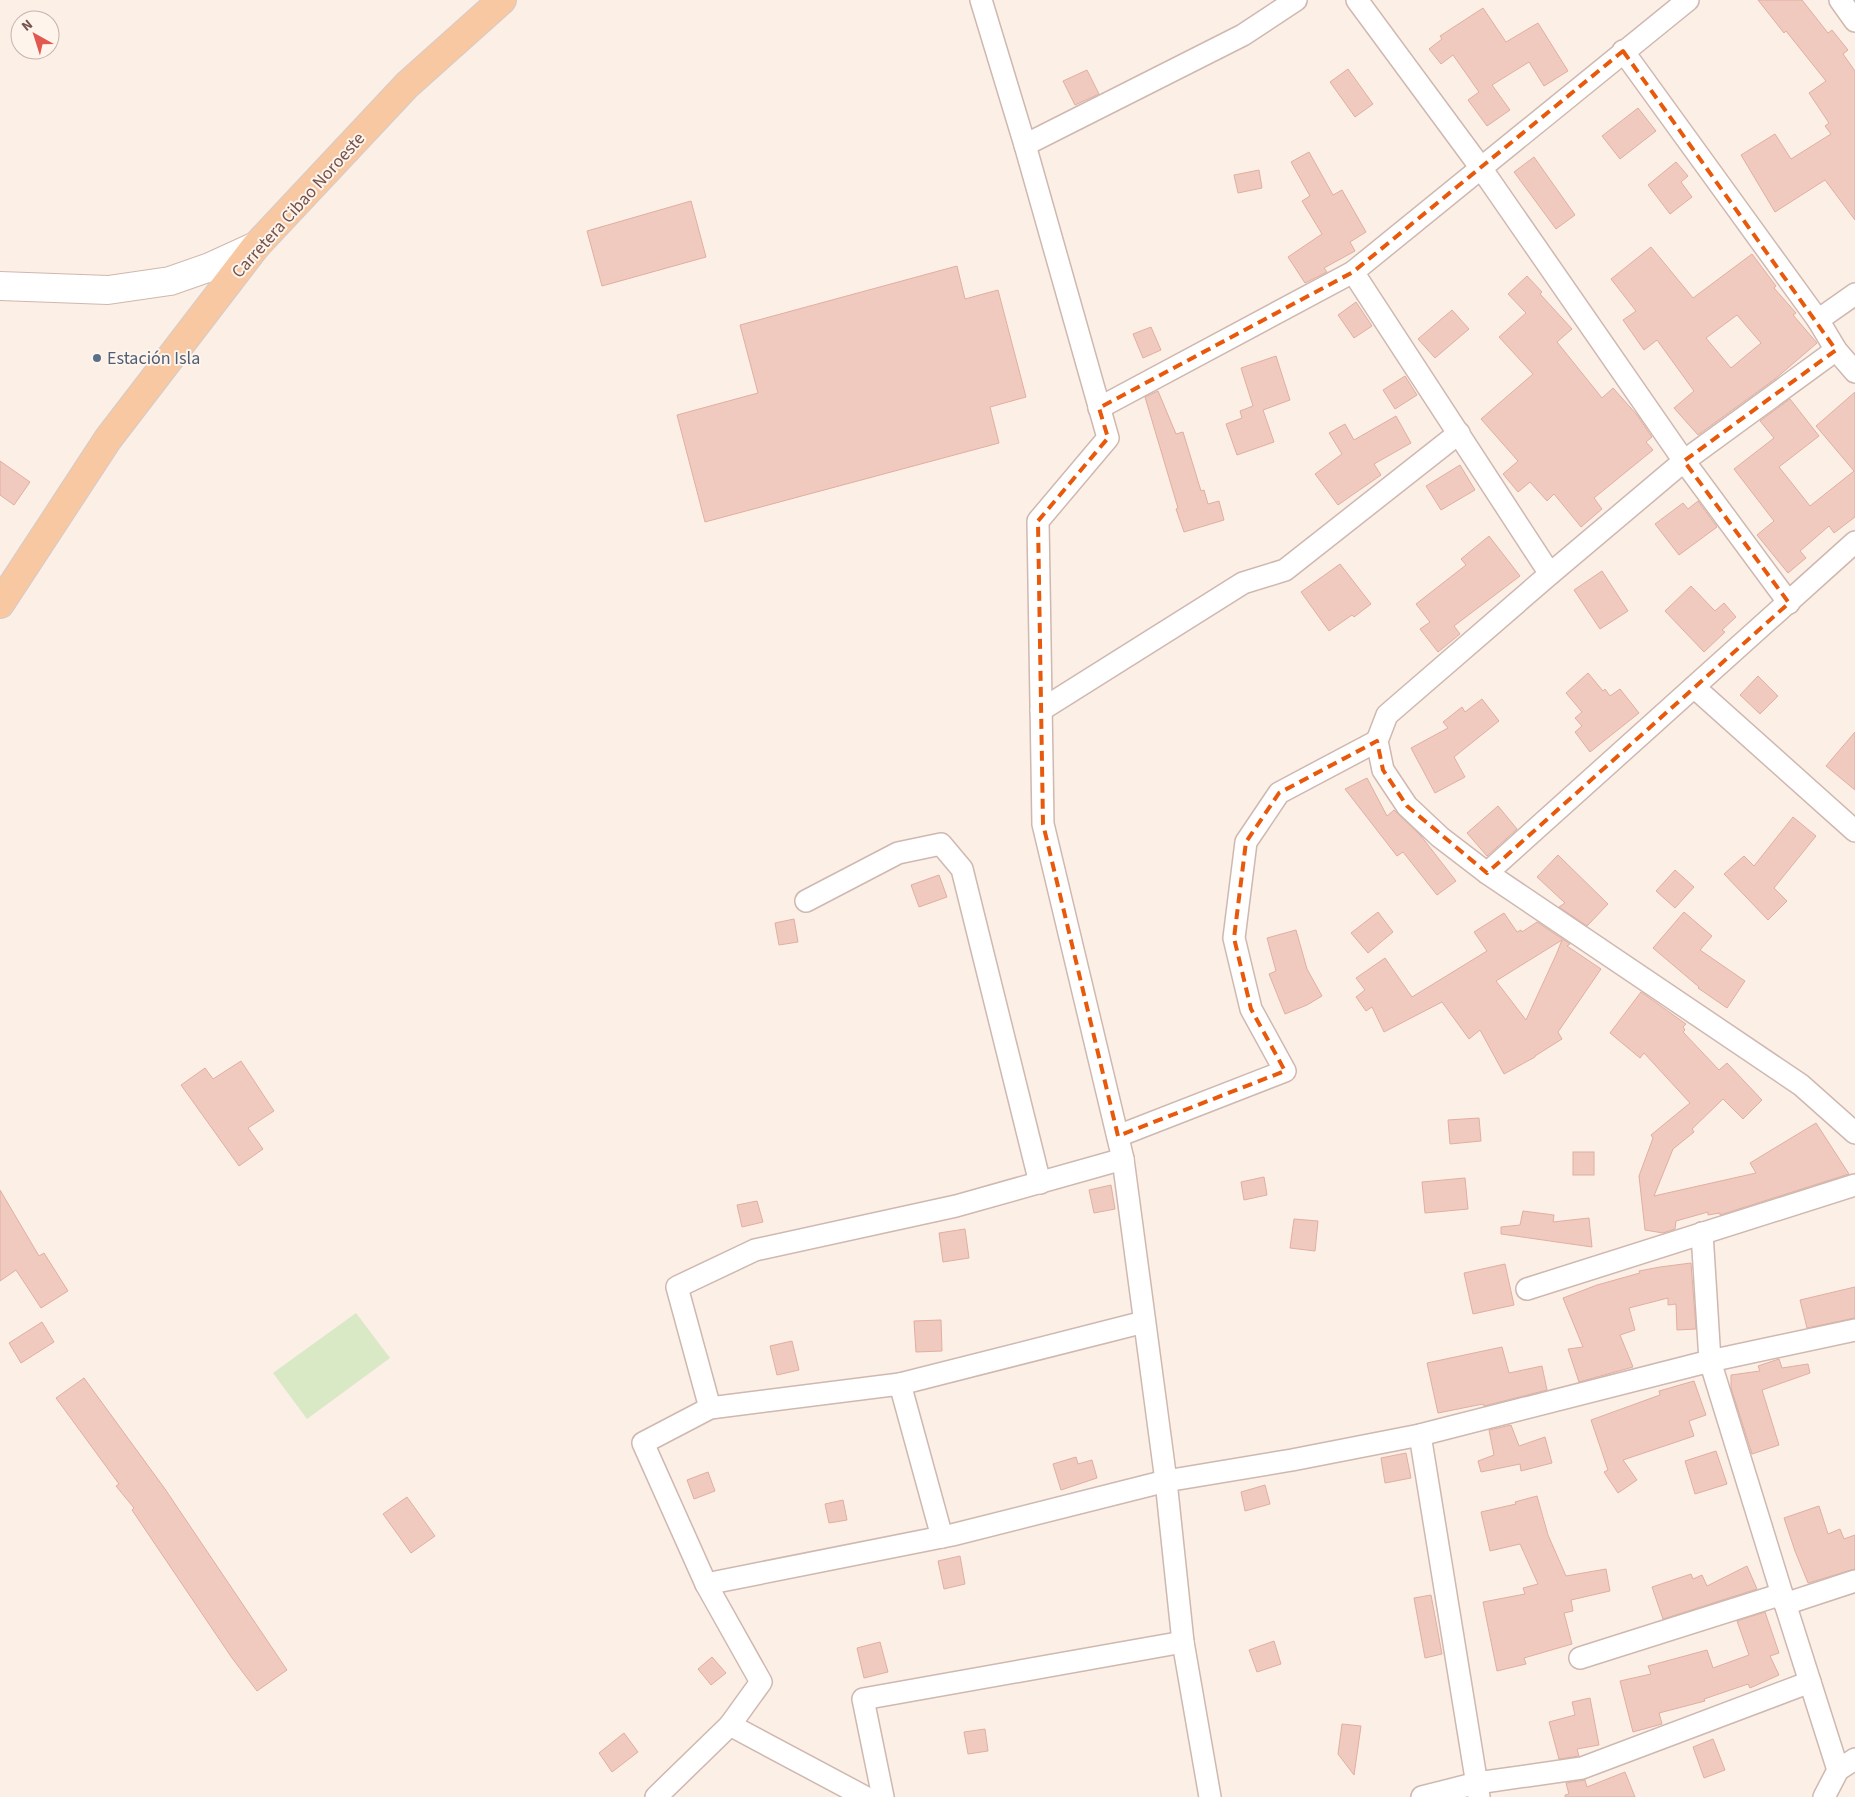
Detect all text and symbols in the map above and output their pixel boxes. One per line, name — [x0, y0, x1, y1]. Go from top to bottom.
north arrow — [10, 10, 60, 60]
text: N — [18, 15, 37, 36]
street label: Carretera Cibao Noroeste — [226, 127, 371, 284]
place label: Estación Isla — [107, 346, 200, 371]
marker: Estación Isla — [91, 352, 103, 364]

